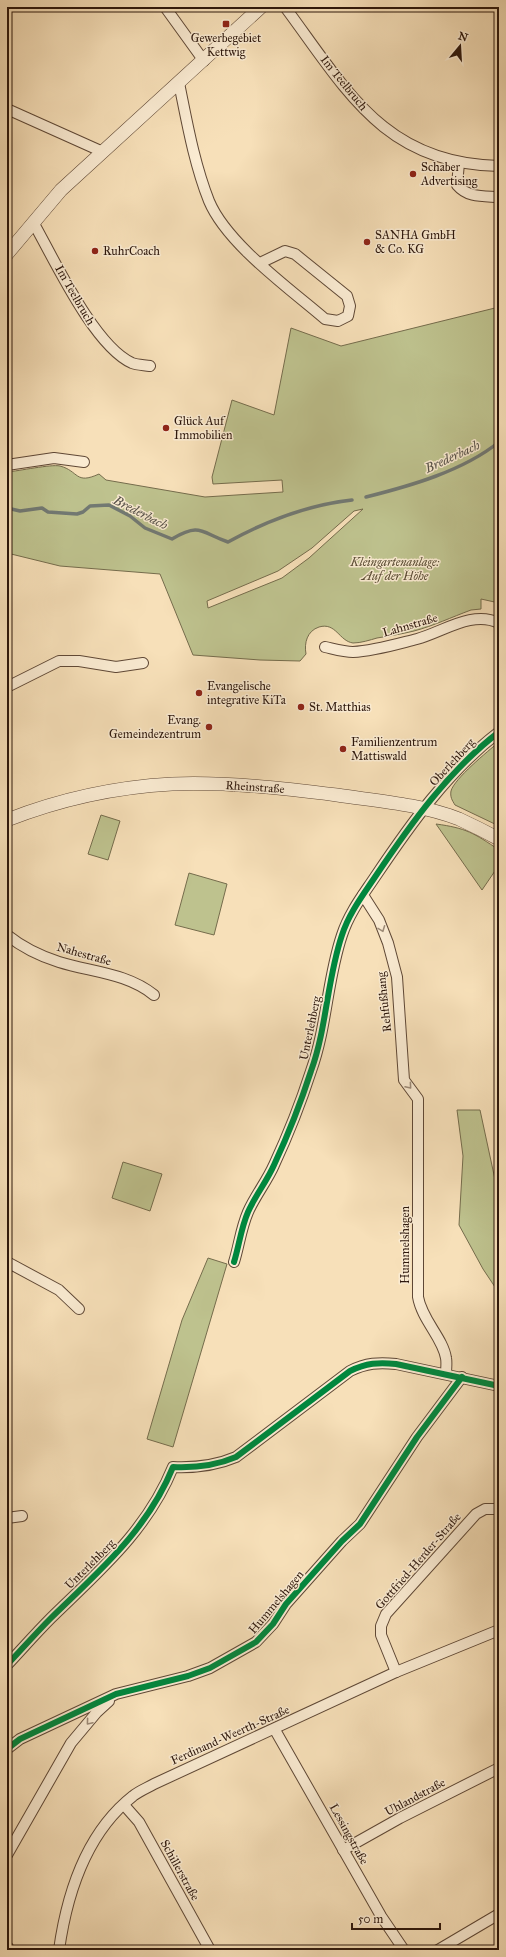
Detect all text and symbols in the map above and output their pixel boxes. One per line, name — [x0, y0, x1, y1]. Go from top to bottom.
marker: Gewerbegebiet Kettwig — [221, 19, 231, 29]
north arrow — [440, 26, 480, 66]
text: N — [456, 29, 470, 45]
place label: Gewerbegebiet Kettwig — [191, 31, 262, 60]
street label: Im Teelbruch — [318, 53, 371, 114]
place label: Schaber Advertising — [420, 160, 478, 189]
marker: Schaber Advertising — [408, 169, 418, 179]
place label: SANHA GmbH & Co. KG — [375, 228, 456, 256]
marker: SANHA GmbH & Co. KG — [362, 237, 372, 247]
place label: RuhrCoach — [103, 244, 160, 258]
marker: RuhrCoach — [90, 246, 100, 256]
street label: Im Teelbruch — [52, 263, 98, 328]
place label: Glück Auf Immobilien — [174, 414, 233, 442]
marker: Glück Auf Immobilien — [161, 423, 171, 433]
water label: Brederbach — [421, 437, 483, 477]
water label: Brederbach — [110, 492, 171, 534]
park label: Kleingartenanlage: Auf der Höhe — [350, 555, 439, 583]
street label: Lahnstraße — [381, 610, 439, 640]
place label: Evangelische integrative KiTa — [207, 679, 287, 708]
marker: Evangelische integrative KiTa — [194, 688, 204, 698]
place label: St. Matthias — [309, 700, 371, 714]
marker: St. Matthias — [296, 702, 306, 712]
place label: Evang. Gemeindezentrum — [109, 713, 201, 741]
marker: Evang. Gemeindezentrum — [204, 722, 214, 732]
place label: Familienzentrum Mattiswald — [351, 735, 437, 763]
street label: Oberlehberg — [426, 735, 479, 789]
marker: Familienzentrum Mattiswald — [338, 744, 348, 754]
street label: Rheinstraße — [225, 778, 285, 796]
one-way arrow — [378, 925, 386, 932]
street label: Nahestraße — [55, 940, 113, 968]
street label: Rehfußhang — [374, 971, 395, 1033]
street label: Unterlehberg — [296, 994, 325, 1061]
one-way arrow — [405, 1081, 412, 1088]
street label: Hummelshagen — [398, 1205, 413, 1284]
street label: Gottfried-Herder-Straße — [372, 1510, 464, 1612]
street label: Unterlehberg — [62, 1536, 119, 1593]
street label: Hummelshagen — [245, 1567, 308, 1637]
street label: Ferdinand-Weerth-Straße — [168, 1702, 292, 1768]
one-way arrow — [86, 1717, 93, 1724]
street label: Uhlandstraße — [382, 1775, 448, 1819]
street label: Lessingstraße — [326, 1801, 371, 1867]
street label: Schillerstraße — [158, 1837, 202, 1903]
scale bar — [352, 1905, 440, 1931]
text: 50 m — [358, 1912, 383, 1926]

